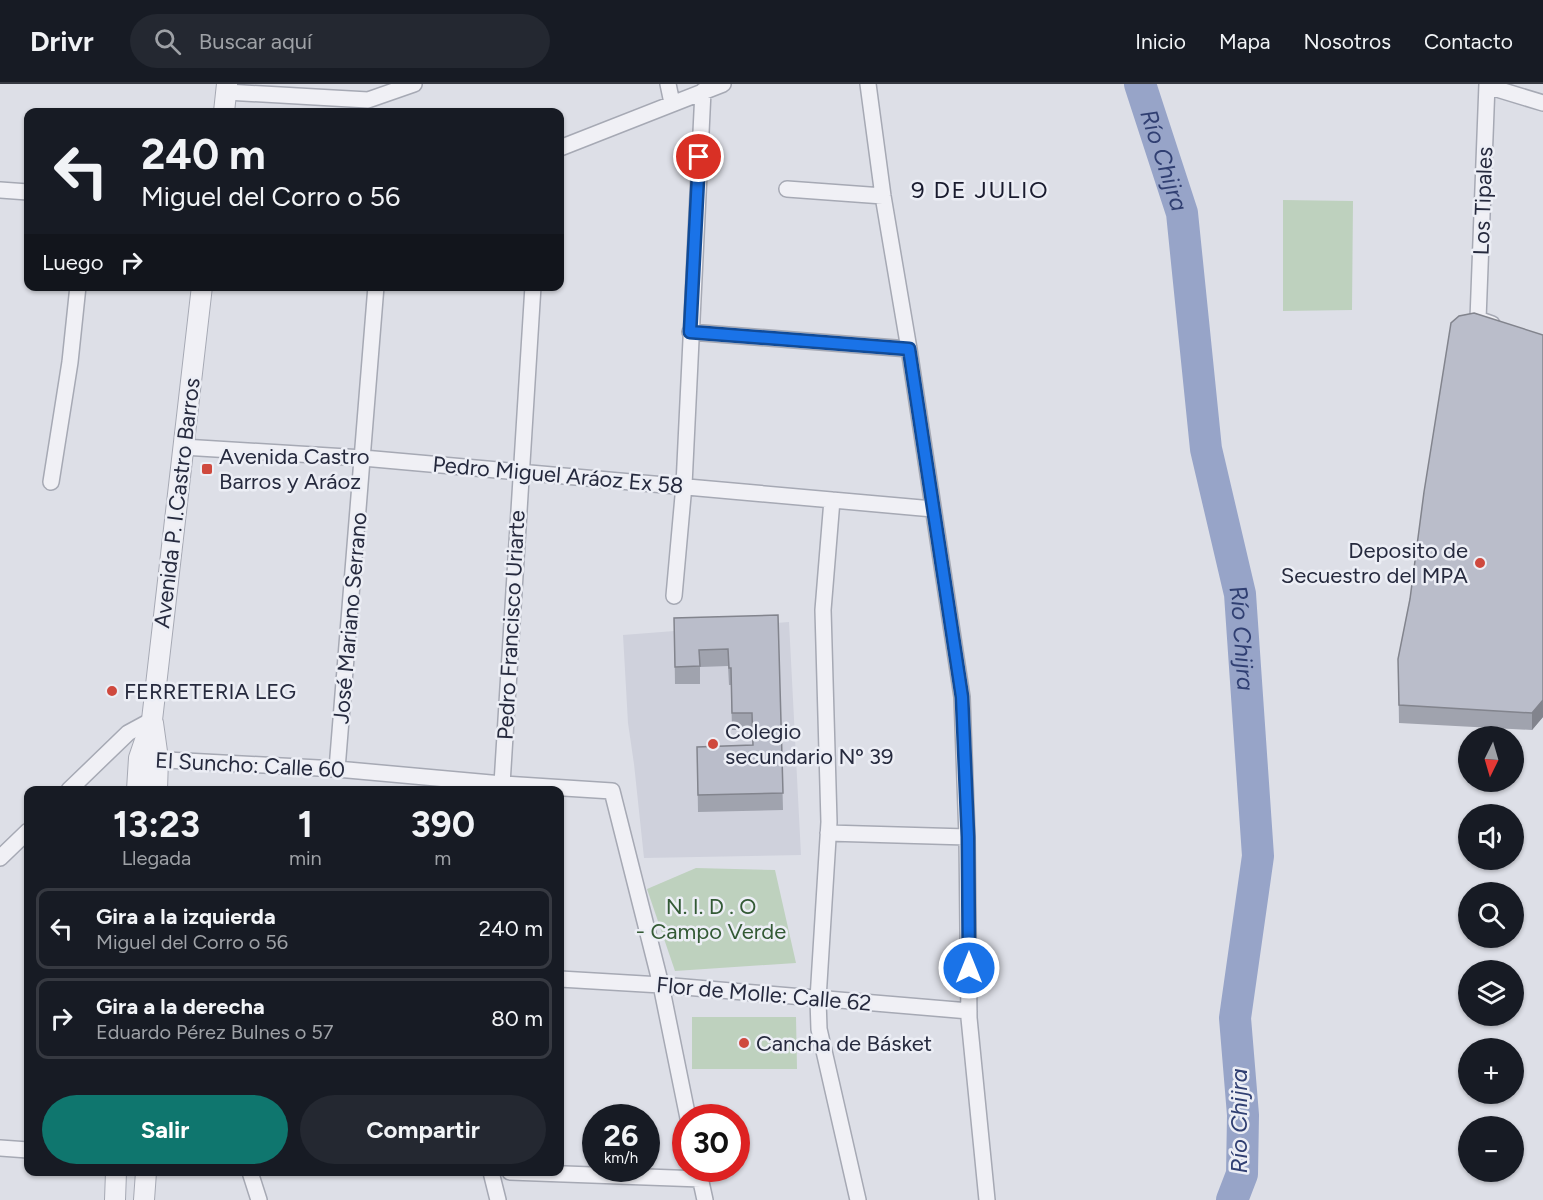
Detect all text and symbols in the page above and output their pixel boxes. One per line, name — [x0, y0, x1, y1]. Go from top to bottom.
search box — [130, 14, 550, 68]
text: Drivr — [30, 24, 94, 58]
icon: search — [151, 25, 184, 58]
text: Buscar aquí — [199, 28, 312, 55]
text: Inicio — [1135, 29, 1186, 54]
text: Mapa — [1219, 29, 1271, 54]
text: Nosotros — [1304, 29, 1391, 54]
text: Contacto — [1424, 29, 1513, 54]
water label: Río Chijra — [1135, 106, 1195, 215]
text: 240 m — [141, 129, 266, 180]
pin — [673, 131, 724, 182]
icon: left — [42, 132, 120, 210]
icon: arrive — [682, 140, 715, 173]
street label: Los Tipales — [1468, 146, 1498, 256]
district label: 9 DE JULIO — [911, 175, 1049, 204]
text: Miguel del Corro o 56 — [141, 180, 400, 213]
icon: right — [115, 246, 148, 279]
text: Luego — [42, 249, 103, 276]
street label: Avenida P. I.Castro Barros — [148, 376, 206, 630]
place label: Avenida Castro Barros y Aráoz — [219, 443, 370, 495]
street label: Pedro Miguel Aráoz Ex 58 — [431, 451, 685, 499]
marker: Avenida Castro Barros y Aráoz — [200, 462, 214, 476]
street label: Pedro Francisco Uriarte — [491, 509, 531, 741]
street label: José Mariano Serrano — [327, 511, 373, 725]
place label: Deposito de Secuestro del MPA — [1281, 537, 1468, 589]
marker: Deposito de Secuestro del MPA — [1473, 556, 1487, 570]
water label: Río Chijra — [1224, 582, 1261, 692]
place label: FERRETERIA LEG — [124, 678, 296, 705]
marker: FERRETERIA LEG — [105, 684, 119, 698]
place label: Colegio secundario Nº 39 — [725, 718, 893, 770]
north arrow — [1458, 726, 1524, 792]
map controls — [1458, 726, 1524, 1182]
marker: Colegio secundario Nº 39 — [706, 737, 720, 751]
street label: El Suncho: Calle 60 — [154, 747, 346, 783]
text: 13:23 — [113, 803, 200, 846]
text: 1 — [298, 803, 313, 846]
text: 390 — [411, 803, 475, 846]
button: sound — [1458, 804, 1524, 870]
text: Llegada — [122, 846, 191, 870]
text: min — [289, 846, 322, 870]
text: m — [434, 846, 451, 870]
button: search — [1458, 882, 1524, 948]
park label: N. I. D . O - Campo Verde — [636, 893, 786, 945]
text: Gira a la izquierda — [96, 903, 276, 930]
icon: left — [45, 912, 78, 945]
text: 240 m — [479, 915, 543, 942]
text: Miguel del Corro o 56 — [96, 930, 288, 954]
position arrow — [937, 936, 1001, 1000]
button: layers — [1458, 960, 1524, 1026]
street label: Flor de Molle: Calle 62 — [655, 971, 873, 1017]
text: Gira a la derecha — [96, 993, 265, 1020]
icon: right — [45, 1002, 78, 1035]
text: 80 m — [491, 1005, 543, 1032]
text: Eduardo Pérez Bulnes o 57 — [96, 1020, 334, 1044]
place label: Cancha de Básket — [756, 1030, 932, 1057]
marker: Cancha de Básket — [737, 1036, 751, 1050]
button: + — [1458, 1038, 1524, 1104]
water label: Río Chijra — [1224, 1068, 1253, 1174]
button: Salir — [42, 1095, 288, 1164]
button: Compartir — [300, 1095, 546, 1164]
speed limit sign: 30 — [672, 1104, 750, 1182]
button: − — [1458, 1116, 1524, 1182]
text: 26 — [604, 1117, 638, 1154]
text: km/h — [604, 1149, 638, 1167]

